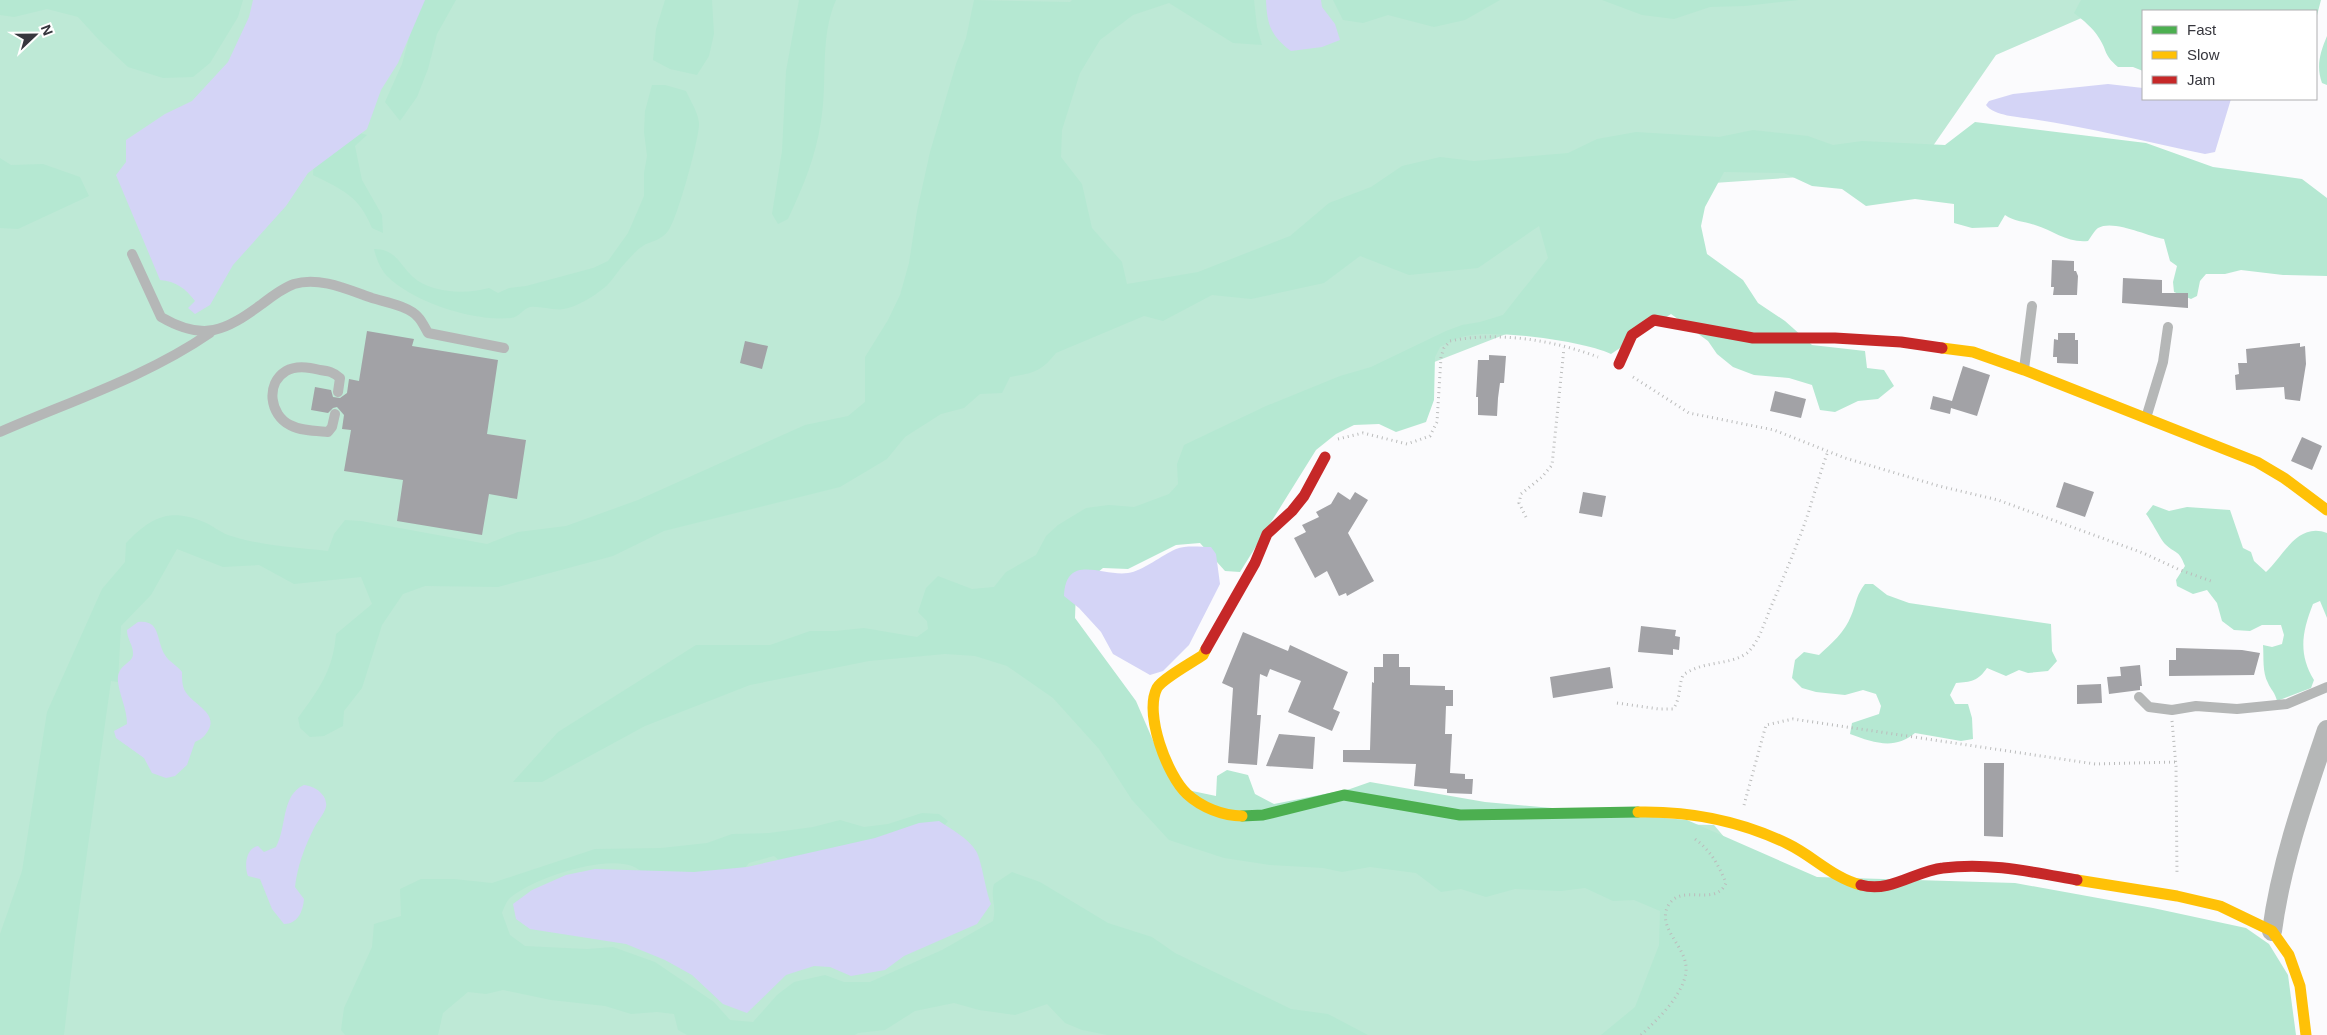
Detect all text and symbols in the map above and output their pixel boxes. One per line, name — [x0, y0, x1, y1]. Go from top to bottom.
north arrow — [10, 10, 60, 60]
legend — [2142, 10, 2317, 100]
text: Fast — [2187, 21, 2217, 38]
text: N — [38, 22, 56, 38]
text: Slow — [2187, 46, 2220, 63]
text: Jam — [2187, 71, 2215, 88]

